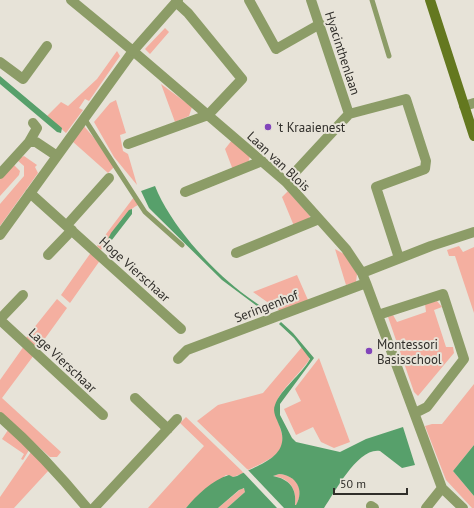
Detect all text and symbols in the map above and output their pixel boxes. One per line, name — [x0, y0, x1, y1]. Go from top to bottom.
street label: Hyacinthenlaan — [321, 9, 364, 97]
place label: 't Kraaienest — [276, 119, 346, 136]
marker: 't Kraaienest — [263, 122, 273, 132]
street label: Laan van Blois — [243, 128, 314, 195]
street label: Hoge Vierschaar — [96, 233, 174, 306]
street label: Seringenhof — [232, 286, 301, 326]
street label: Lage Vierschaar — [25, 324, 101, 397]
place label: Montessori Basisschool — [377, 336, 442, 368]
marker: Montessori Basisschool — [364, 346, 374, 356]
scale bar — [334, 470, 407, 496]
text: 50 m — [340, 476, 366, 491]

